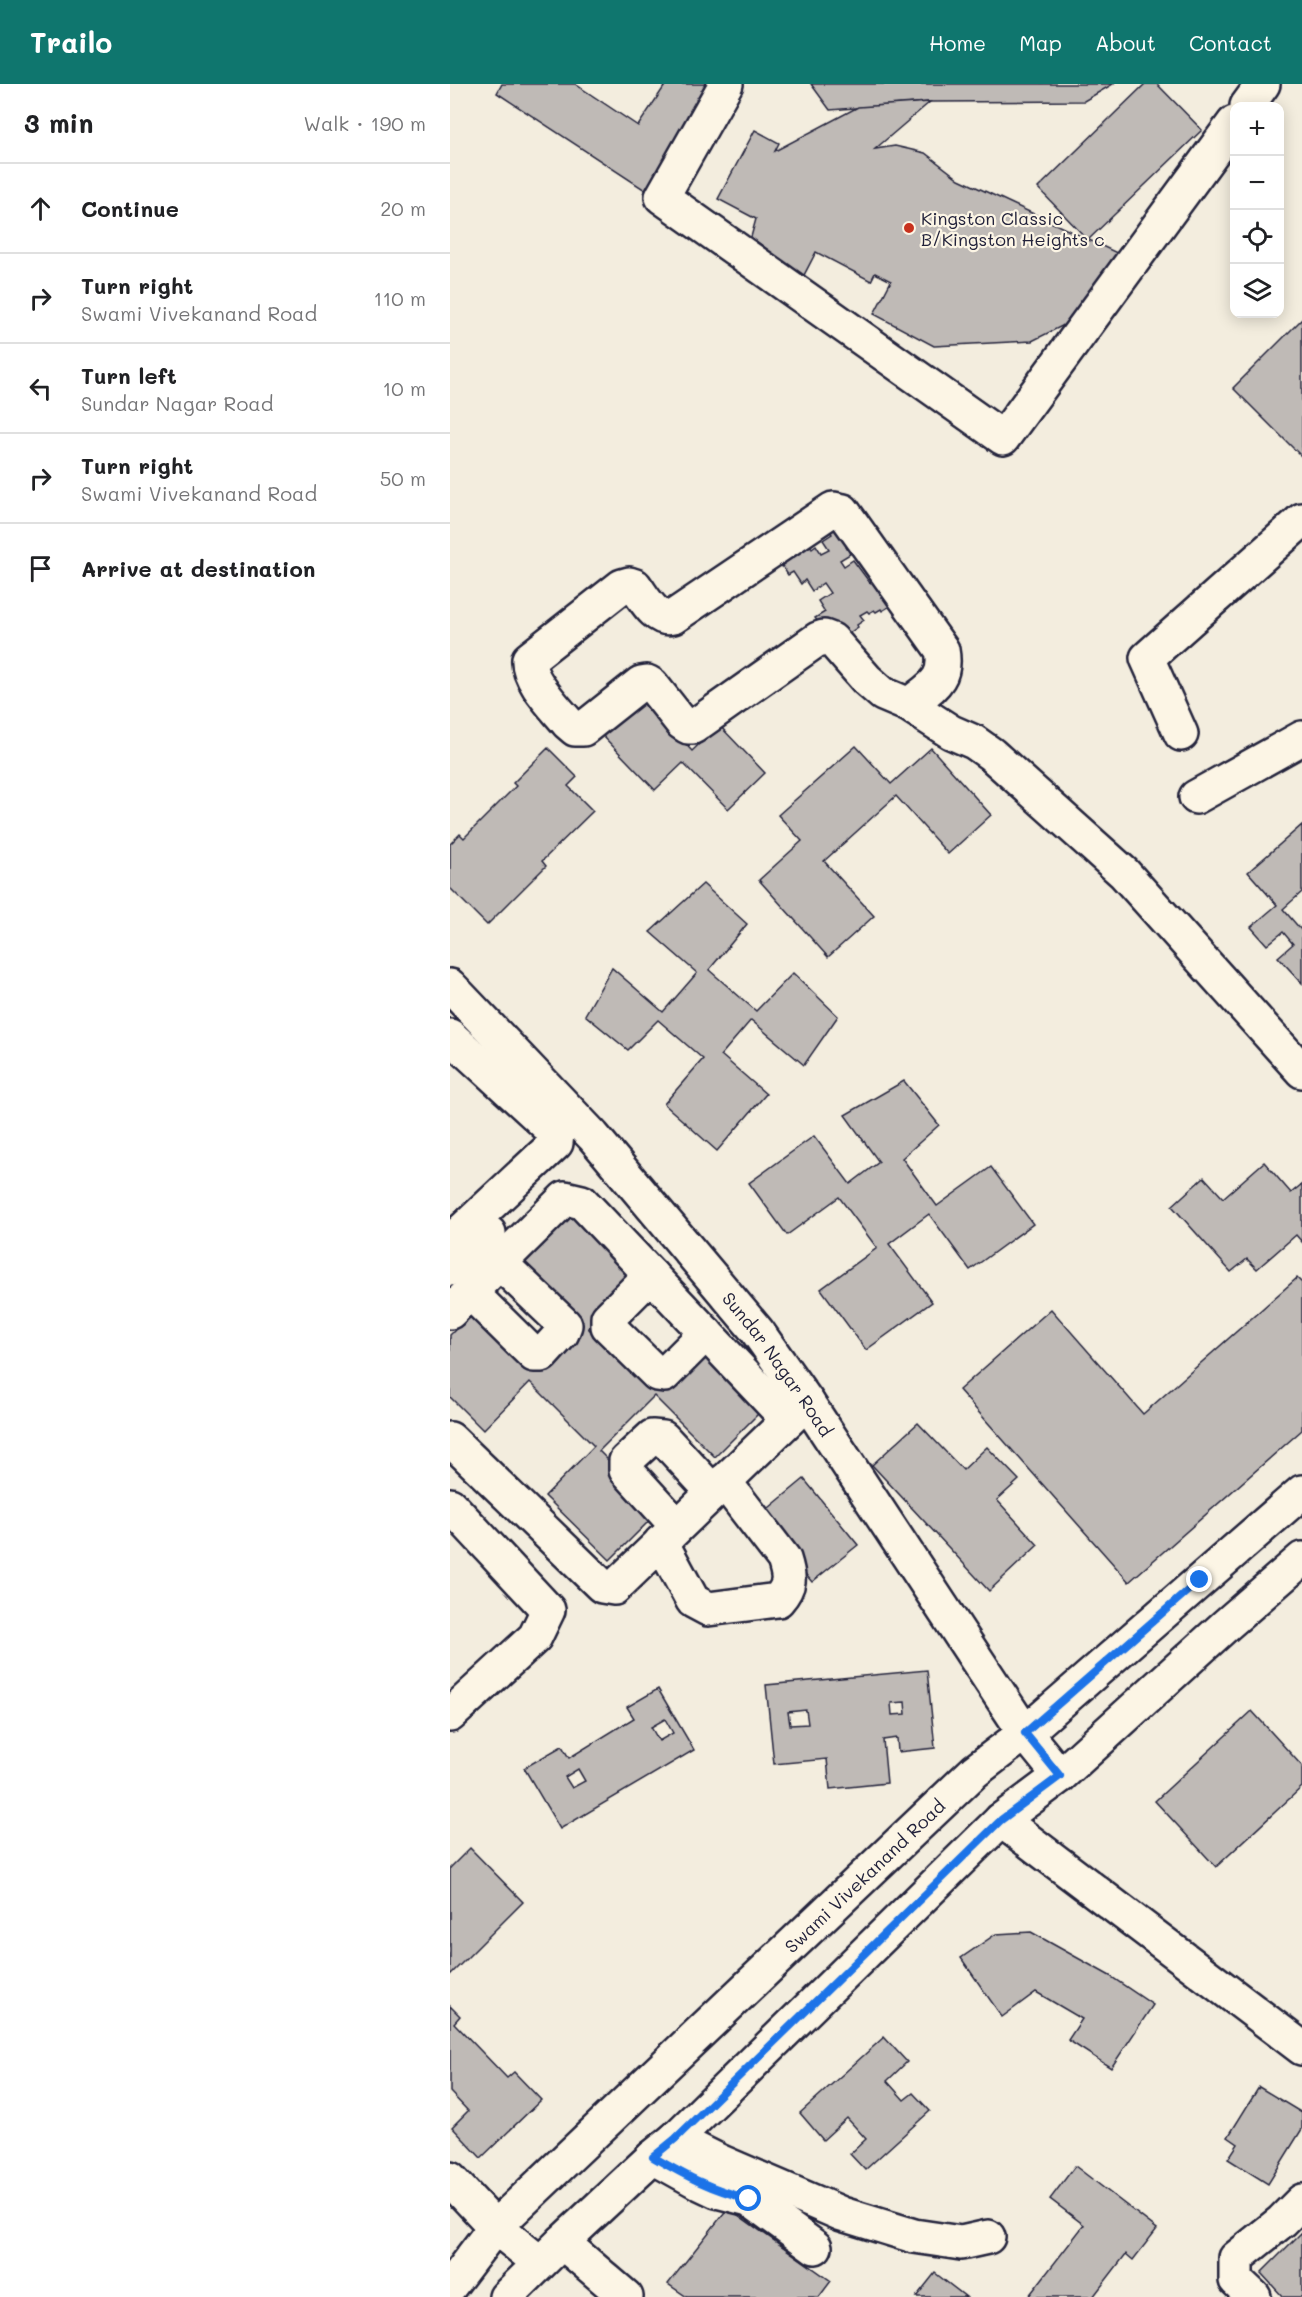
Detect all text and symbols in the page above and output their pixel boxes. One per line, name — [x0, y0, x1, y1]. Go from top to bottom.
text: Trailo — [30, 24, 112, 60]
text: Home — [929, 29, 986, 56]
text: Map — [1019, 29, 1062, 56]
text: About — [1095, 29, 1156, 56]
text: Contact — [1189, 29, 1272, 56]
map controls — [1230, 102, 1284, 318]
button: + — [1230, 102, 1284, 156]
text: 3 min — [24, 106, 93, 140]
text: Walk · 190 m — [303, 110, 426, 136]
button: − — [1230, 156, 1284, 210]
icon: ahead — [24, 192, 57, 225]
text: Continue — [81, 194, 179, 223]
text: 20 m — [380, 195, 426, 221]
place label: Kingston Classic B/Kingston Heights c — [921, 206, 1105, 251]
button: locate — [1230, 210, 1284, 264]
marker: Kingston Classic B/Kingston Heights c — [902, 221, 916, 235]
button: layers — [1230, 264, 1284, 318]
text: Turn right — [81, 271, 193, 300]
icon: right — [24, 282, 57, 315]
text: 110 m — [373, 285, 426, 311]
text: Swami Vivekanand Road — [81, 300, 317, 326]
text: Turn left — [81, 361, 177, 390]
icon: left — [24, 372, 57, 405]
text: 10 m — [382, 375, 426, 401]
text: Sundar Nagar Road — [81, 390, 273, 416]
text: Turn right — [81, 451, 193, 480]
icon: right — [24, 462, 57, 495]
text: 50 m — [380, 465, 426, 491]
text: Swami Vivekanand Road — [81, 480, 317, 506]
icon: arrive — [24, 552, 57, 585]
text: Arrive at destination — [81, 554, 316, 583]
street label: Sundar Nagar Road — [717, 1287, 838, 1441]
route end — [1186, 1566, 1212, 1592]
street label: Swami Vivekanand Road — [779, 1794, 950, 1958]
route start — [735, 2185, 761, 2211]

